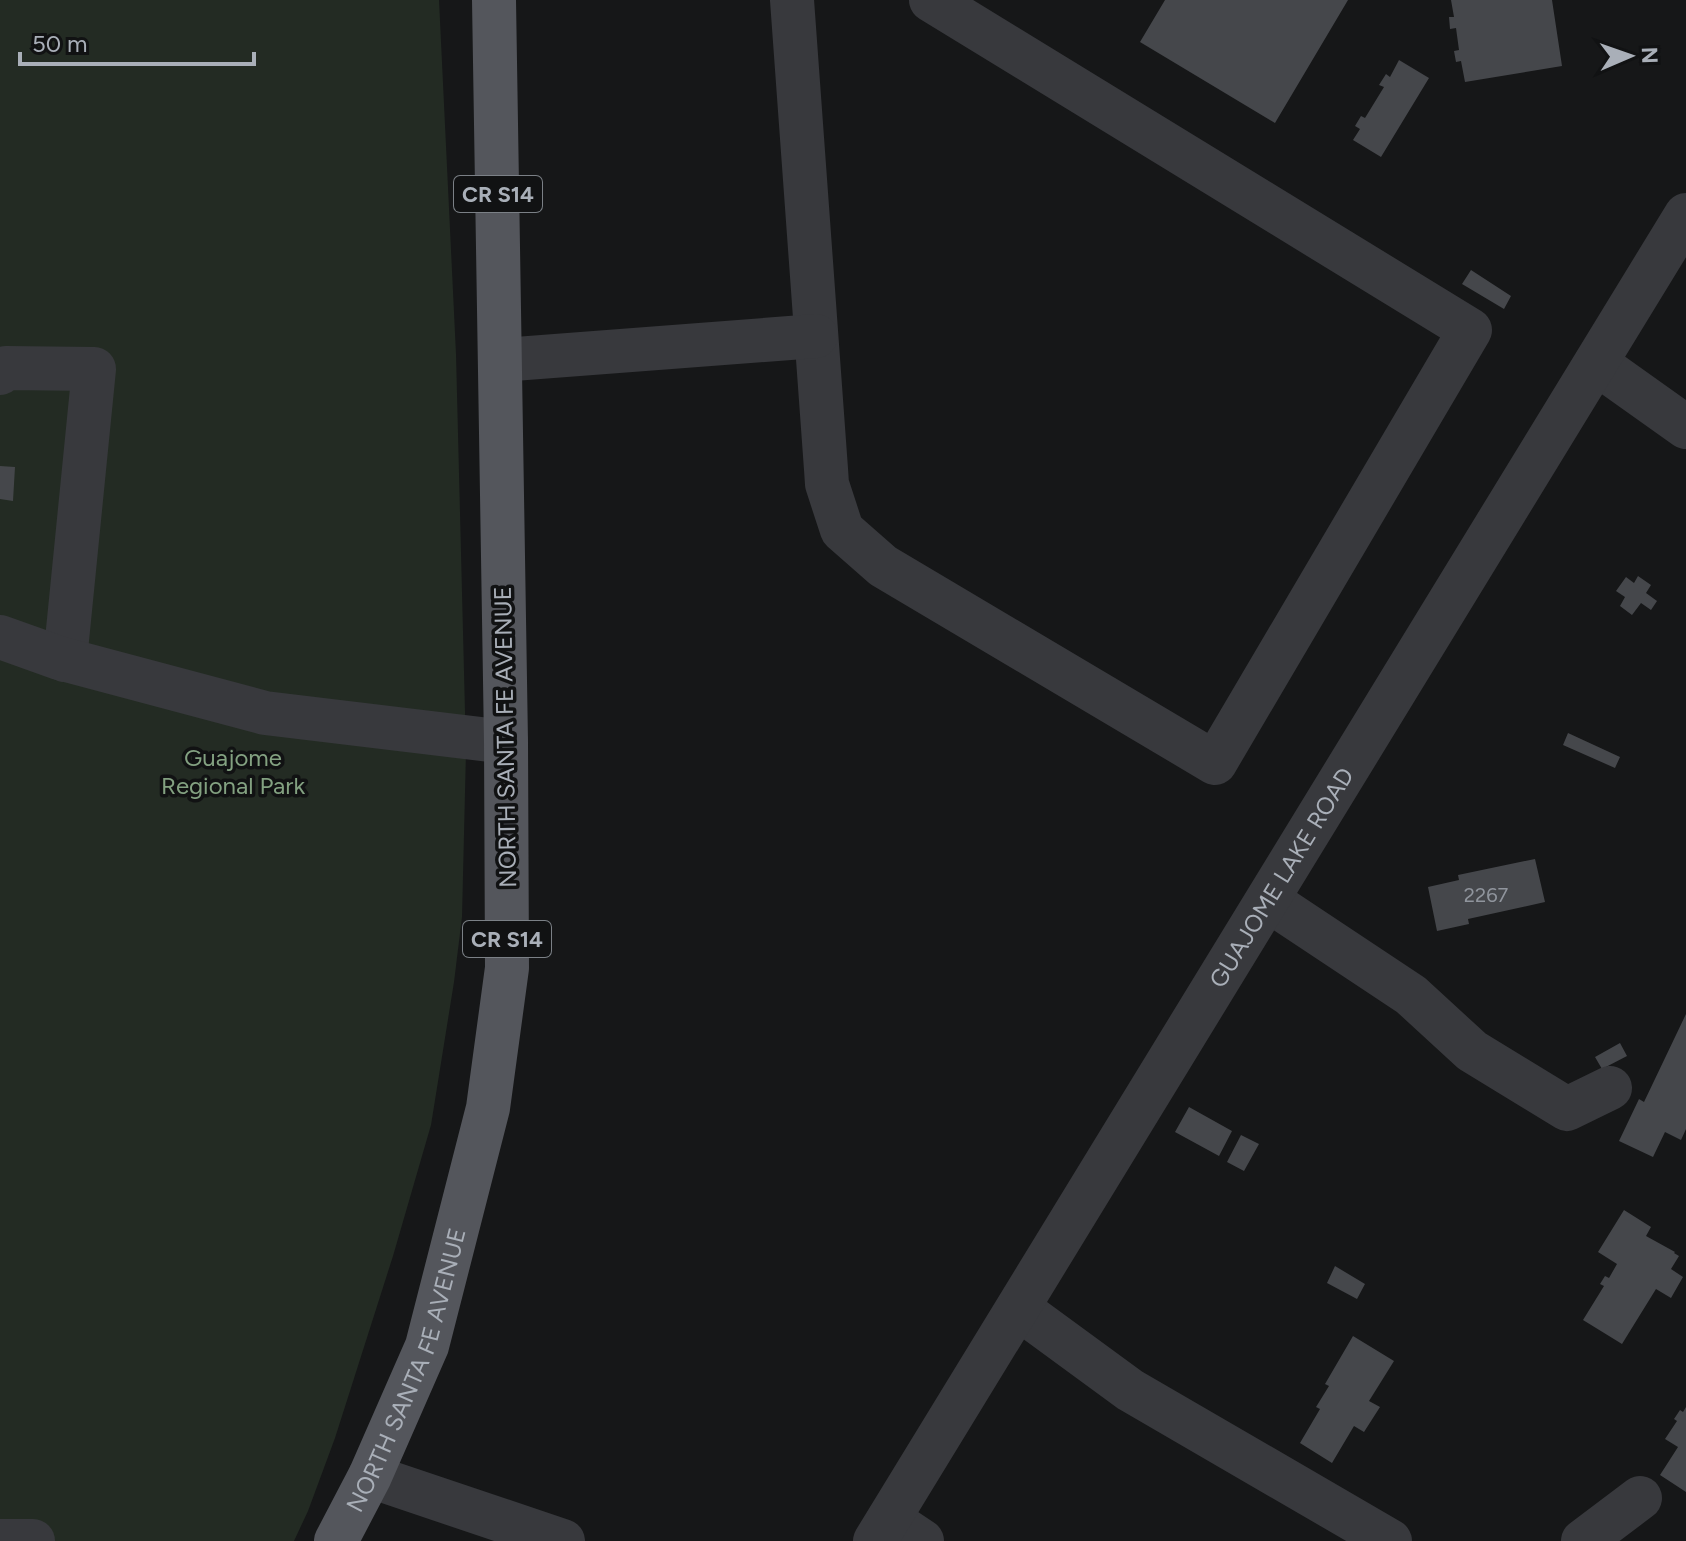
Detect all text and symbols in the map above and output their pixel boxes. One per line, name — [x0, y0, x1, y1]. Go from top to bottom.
scale bar — [20, 16, 254, 66]
north arrow — [1590, 16, 1670, 96]
text: 50 m — [32, 29, 88, 58]
text: N — [1636, 46, 1663, 64]
road number: CR S14 — [454, 176, 542, 212]
street label: NORTH SANTA FE AVENUE — [488, 586, 522, 888]
park label: Guajome Regional Park — [161, 743, 305, 800]
street label: GUAJOME LAKE ROAD — [1203, 762, 1359, 993]
house number: 2267 — [1464, 883, 1508, 907]
road number: CR S14 — [463, 921, 551, 957]
street label: NORTH SANTA FE AVENUE — [339, 1225, 471, 1517]

